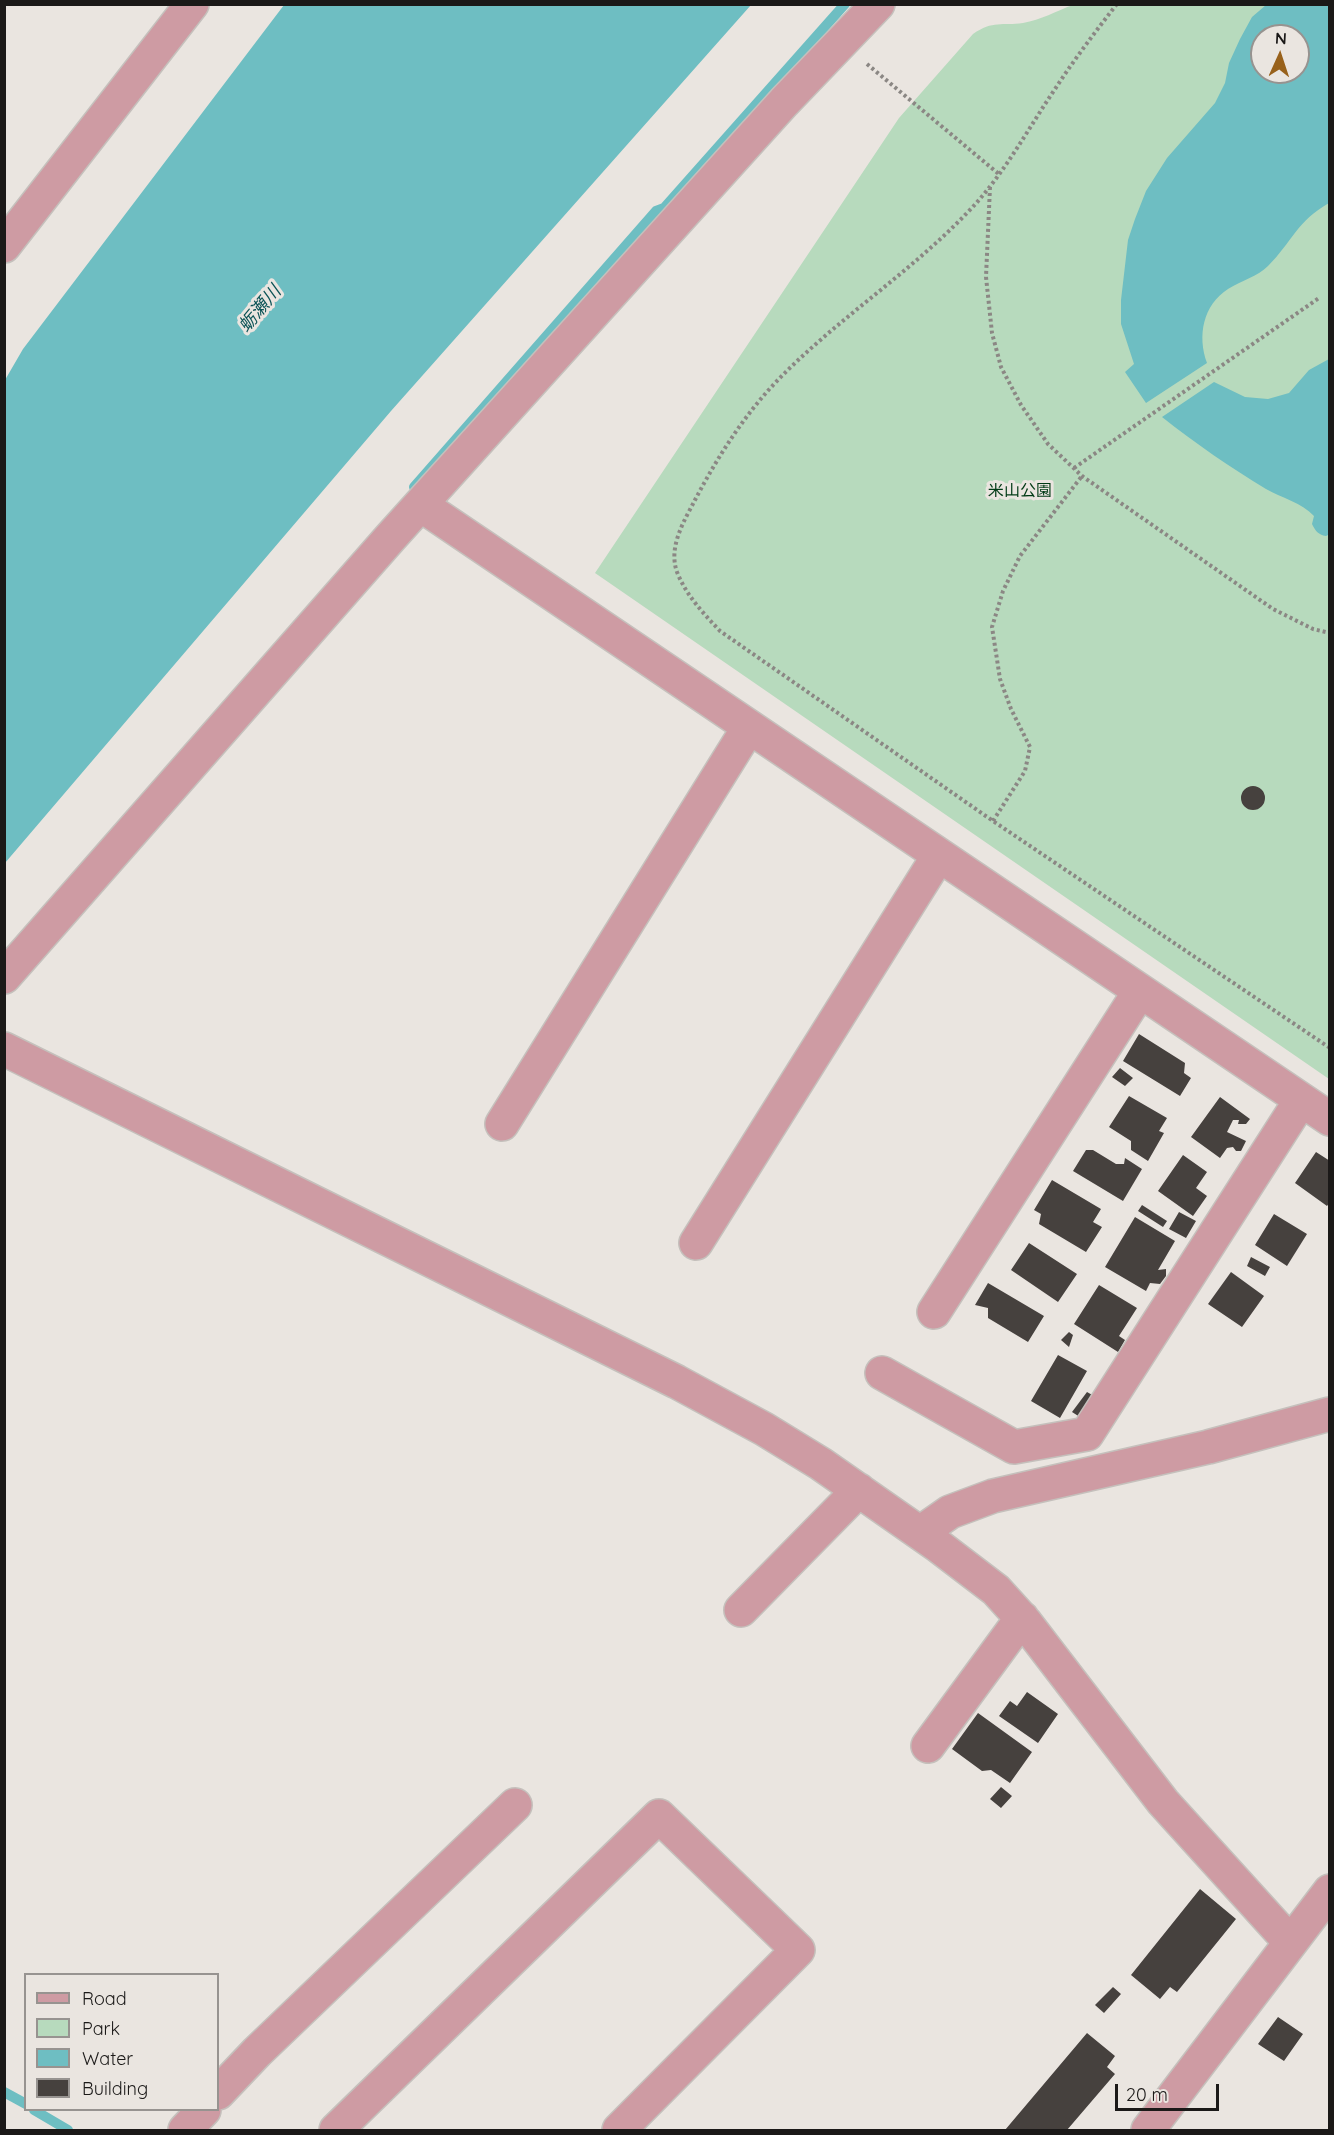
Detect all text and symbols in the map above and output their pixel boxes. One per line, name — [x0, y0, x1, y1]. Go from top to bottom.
north arrow — [1250, 24, 1310, 84]
text: N — [1274, 28, 1287, 48]
water label: 蛎瀬川 — [234, 281, 286, 337]
park label: 米山公園 — [988, 481, 1052, 501]
legend — [24, 1973, 219, 2111]
text: Road — [82, 1987, 127, 2010]
text: Park — [82, 2017, 120, 2040]
text: Water — [82, 2047, 133, 2070]
scale bar — [1118, 2072, 1222, 2110]
text: Building — [82, 2077, 148, 2100]
text: 20 m — [1126, 2083, 1168, 2106]

